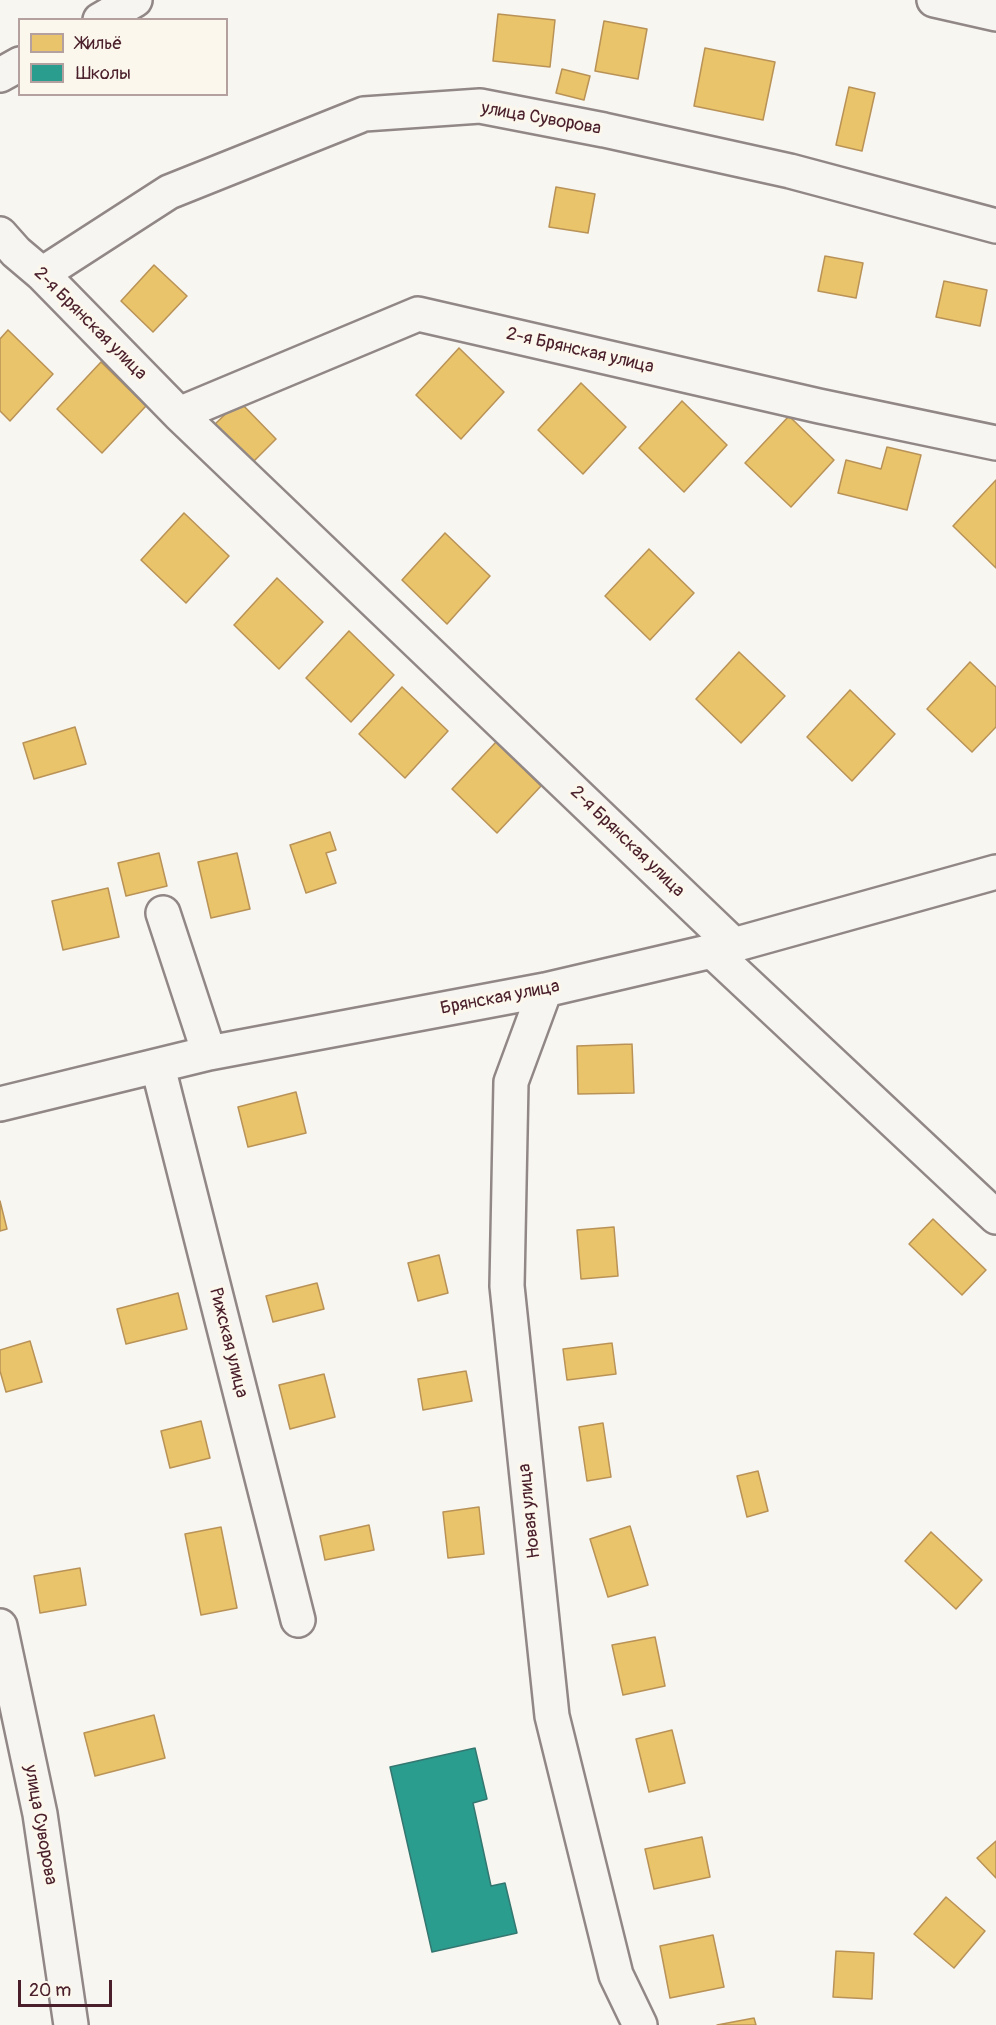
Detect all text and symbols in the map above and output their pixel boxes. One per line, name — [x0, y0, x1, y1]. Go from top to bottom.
legend — [18, 18, 228, 96]
text: Жильё — [76, 32, 122, 55]
text: Школы — [76, 62, 131, 85]
street label: улица Суворова — [479, 98, 603, 140]
street label: 2-я Брянская улица — [29, 263, 151, 385]
street label: 2-я Брянская улица — [504, 324, 656, 378]
street label: 2-я Брянская улица — [565, 782, 689, 902]
street label: Брянская улица — [439, 976, 561, 1020]
street label: Рижская улица — [204, 1286, 252, 1400]
street label: Новая улица — [514, 1462, 546, 1560]
street label: улица Суворова — [19, 1763, 61, 1887]
scale bar — [21, 1968, 116, 2006]
text: 20 m — [29, 1979, 71, 2002]

